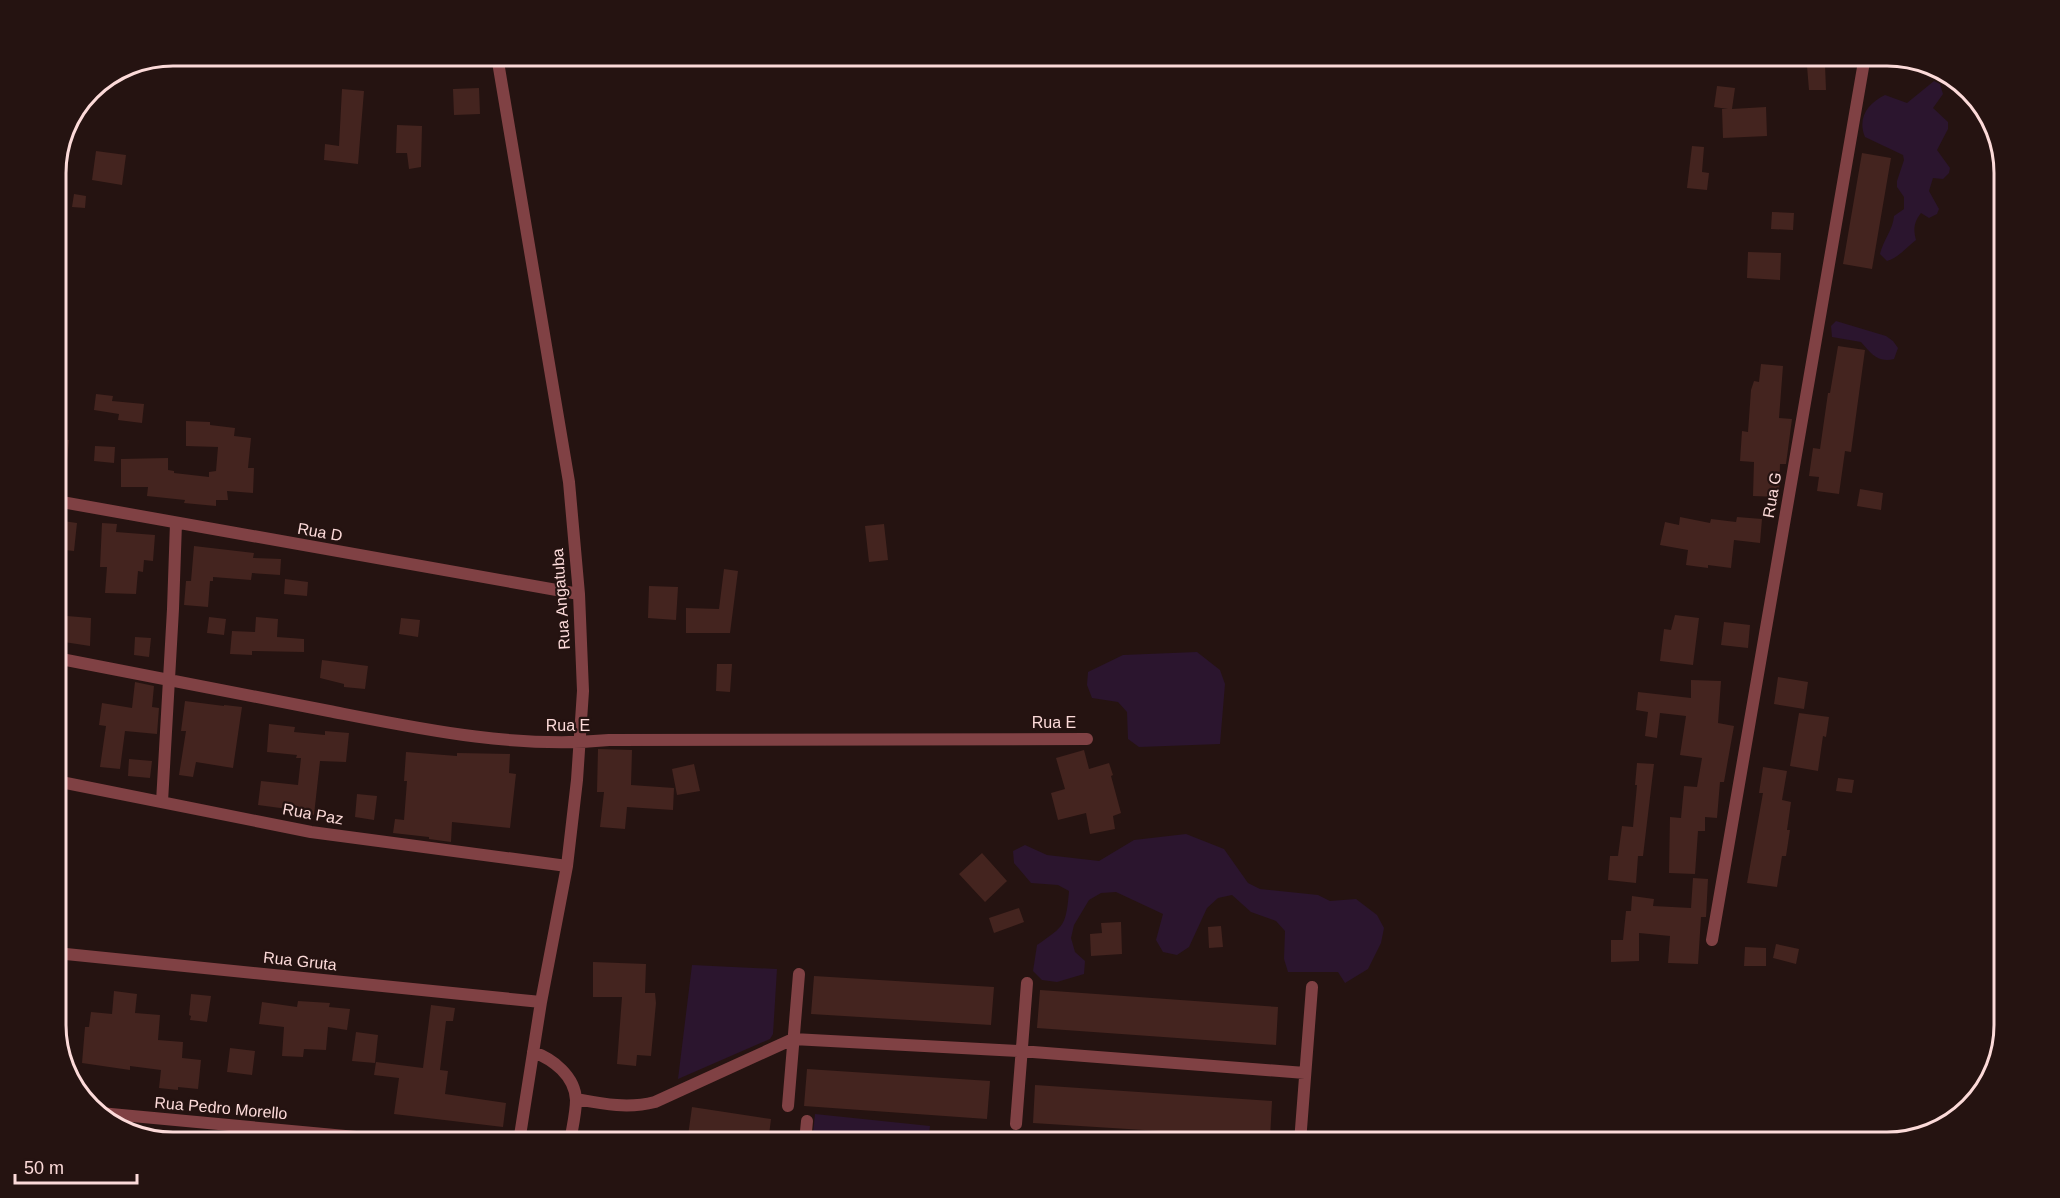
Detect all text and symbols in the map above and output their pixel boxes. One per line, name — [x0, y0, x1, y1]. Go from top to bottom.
street label: Rua G — [1760, 471, 1784, 519]
street label: Rua D — [296, 520, 344, 544]
street label: Rua Angatuba — [549, 548, 573, 650]
street label: Rua E — [1032, 714, 1076, 731]
street label: Rua E — [546, 717, 590, 734]
street label: Rua Paz — [281, 800, 345, 828]
street label: Rua Gruta — [262, 949, 338, 973]
street label: Rua Pedro Morello — [154, 1094, 288, 1122]
scale bar — [15, 1147, 136, 1185]
text: 50 m — [24, 1158, 64, 1178]

